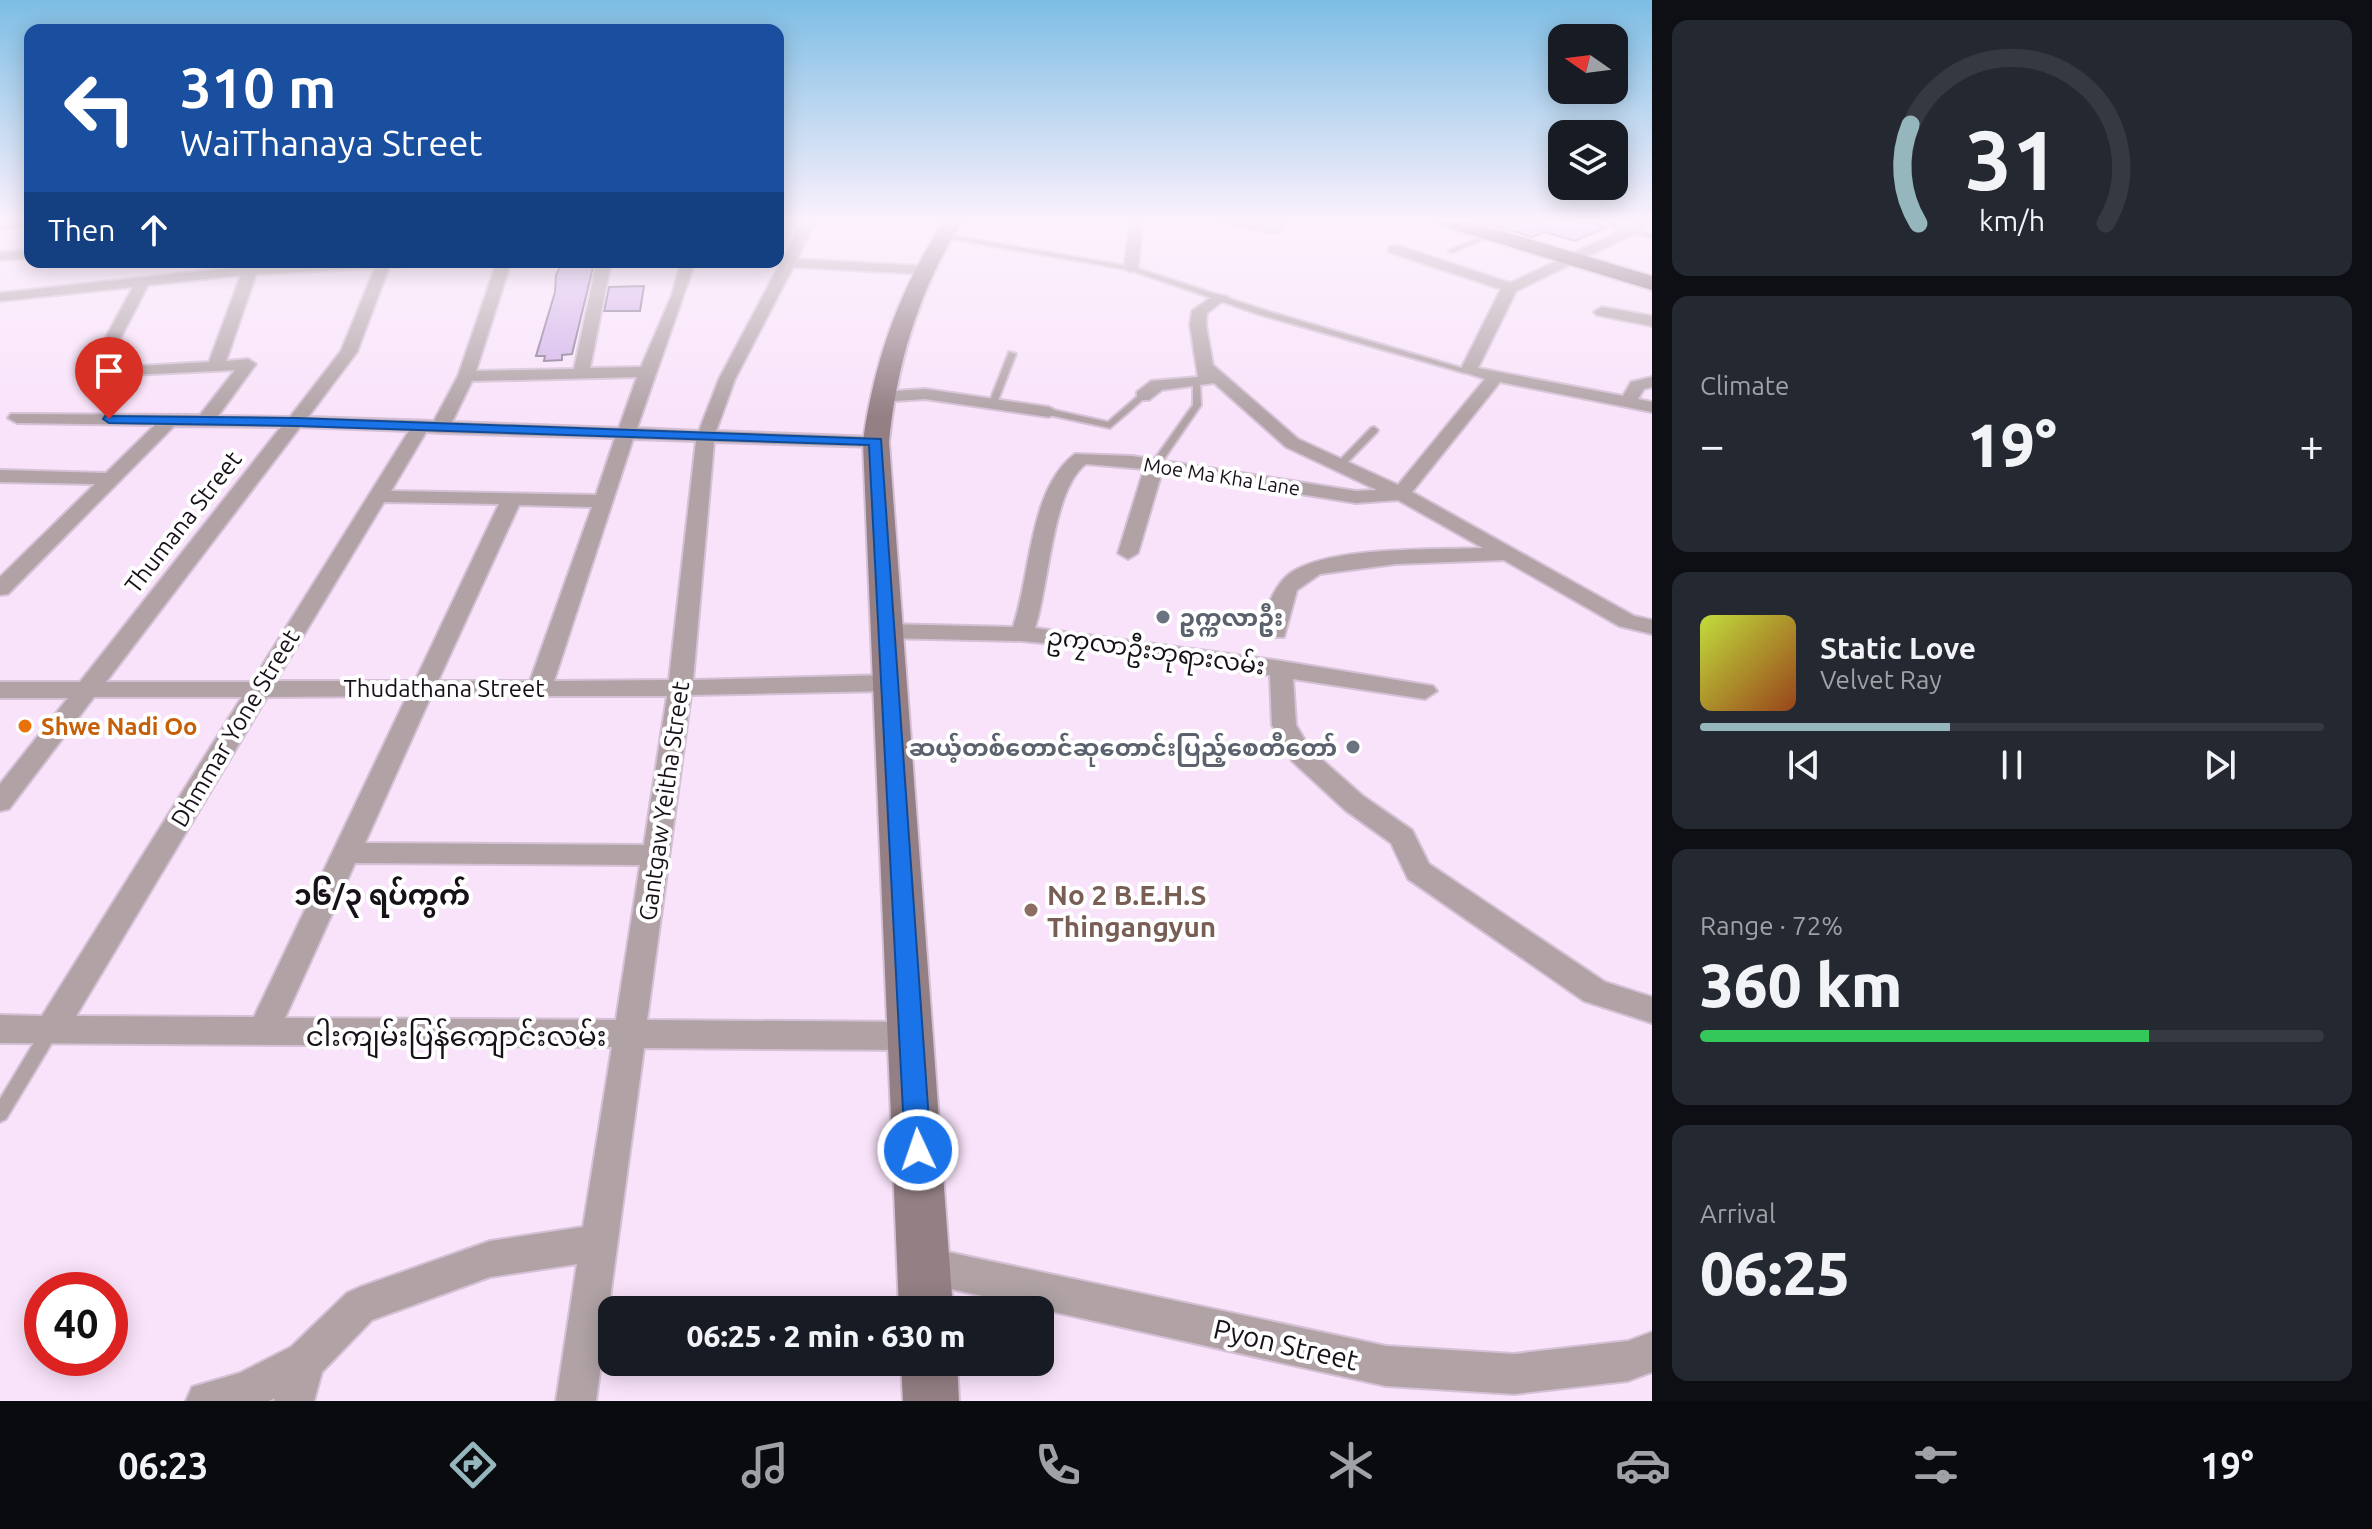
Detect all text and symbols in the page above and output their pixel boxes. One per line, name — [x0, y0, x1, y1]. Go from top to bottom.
north arrow — [1548, 24, 1628, 104]
map controls — [1548, 24, 1628, 200]
icon: left — [48, 56, 152, 160]
text: 310 m — [180, 56, 336, 119]
text: 31 — [1965, 112, 2059, 206]
button: layers — [1548, 120, 1628, 200]
text: WaiThanaya Street — [180, 122, 483, 163]
text: km/h — [1979, 204, 2045, 236]
icon: ahead — [132, 208, 176, 252]
text: Then — [48, 213, 116, 247]
pin — [75, 337, 143, 419]
icon: arrive — [87, 349, 131, 393]
text: Climate — [1700, 371, 1789, 400]
text: 19° — [1967, 411, 2057, 478]
text: − — [1700, 420, 1725, 469]
text: + — [2299, 420, 2324, 469]
street label: Thumana Street — [119, 445, 247, 598]
street label: Moe Ma Kha Lane — [1142, 452, 1302, 500]
place label: ဥက္ကလာဦး — [1179, 603, 1283, 637]
marker: ဥက္ကလာဦး — [1154, 608, 1172, 626]
street label: ဥကၠလာဦးဘုရားလမ်း — [1045, 620, 1267, 686]
street label: Dhmmar Yone Street — [165, 624, 305, 832]
text: Static Love — [1820, 631, 1976, 665]
text: Velvet Ray — [1820, 665, 1942, 694]
street label: Thudathana Street — [343, 675, 545, 702]
street label: Gantgaw Yeitha Street — [634, 679, 694, 922]
place label: Shwe Nadi Oo — [41, 713, 198, 740]
marker: Shwe Nadi Oo — [16, 717, 34, 735]
place label: ဆယ့်တစ်တောင်ဆုတောင်းပြည့်စေတီတော် — [909, 732, 1337, 767]
marker: ဆယ့်တစ်တောင်ဆုတောင်းပြည့်စေတီတော် — [1344, 738, 1362, 756]
icon: previous — [1782, 743, 1826, 787]
icon: pause — [1990, 743, 2034, 787]
icon: next — [2198, 743, 2242, 787]
district label: ၁၆/၃ ရပ်ကွက် — [294, 875, 470, 918]
place label: No 2 B.E.H.S Thingangyun — [1047, 879, 1216, 942]
marker: No 2 B.E.H.S Thingangyun — [1022, 901, 1040, 919]
text: Range · 72% — [1700, 911, 1843, 940]
text: 360 km — [1700, 951, 1902, 1018]
street label: ငါးကျမ်းပြန်ကျောင်းလမ်း — [306, 1018, 606, 1059]
position arrow — [876, 1108, 960, 1192]
text: Arrival — [1700, 1199, 1776, 1228]
text: 06:25 — [1700, 1239, 1850, 1306]
speed limit sign: 40 — [24, 1272, 128, 1376]
street label: Pyon Street — [1211, 1312, 1361, 1376]
text: 06:25 · 2 min · 630 m — [687, 1319, 965, 1353]
icon: directions — [445, 1437, 501, 1493]
icon: music — [737, 1437, 793, 1493]
icon: phone — [1030, 1437, 1086, 1493]
icon: climate — [1323, 1437, 1379, 1493]
icon: car — [1615, 1437, 1671, 1493]
icon: filters — [1908, 1437, 1964, 1493]
text: 06:23 — [118, 1445, 208, 1486]
text: 19° — [2200, 1445, 2254, 1486]

